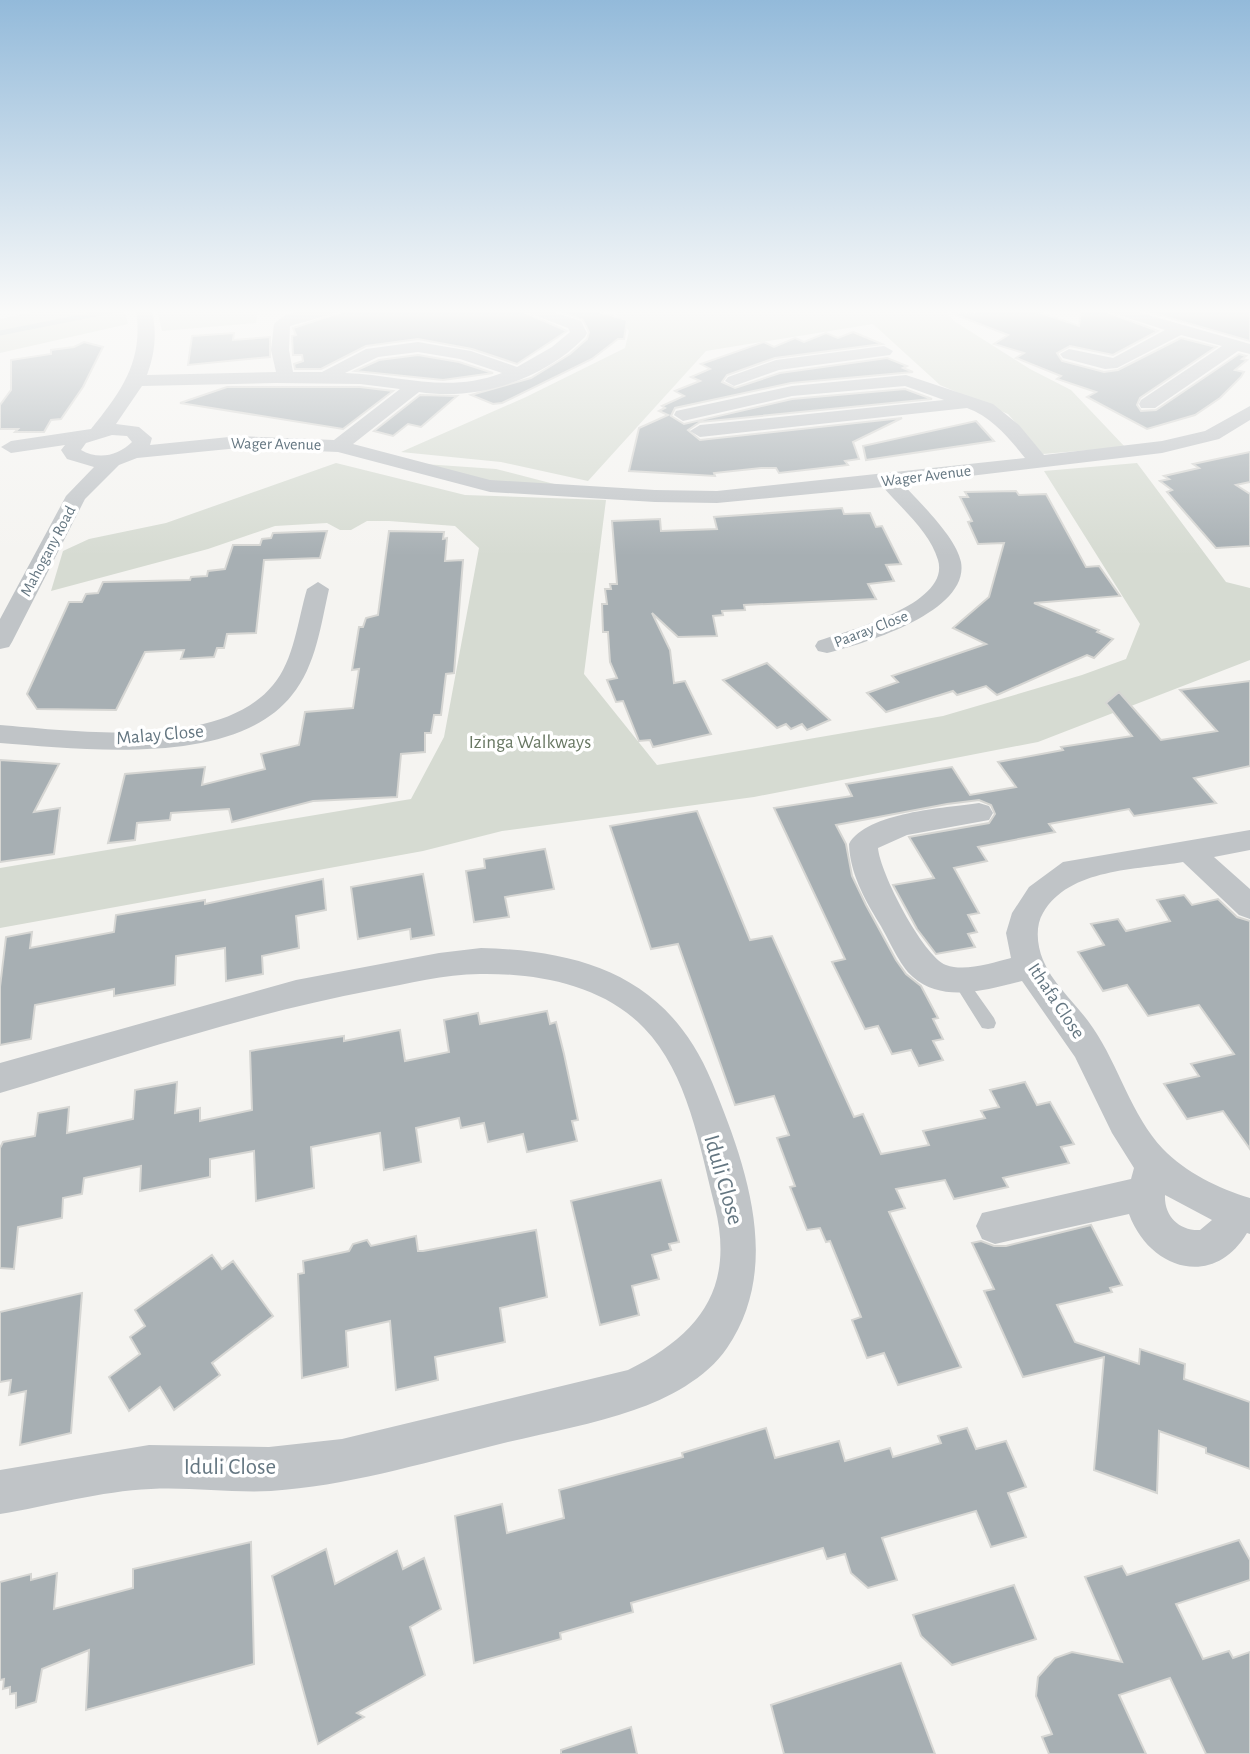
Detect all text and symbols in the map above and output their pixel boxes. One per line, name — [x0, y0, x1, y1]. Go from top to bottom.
street label: Wager Avenue — [231, 435, 321, 453]
street label: Wager Avenue — [880, 463, 972, 489]
street label: Mahogany Road — [17, 503, 79, 599]
street label: Paaray Close — [832, 608, 910, 651]
street label: Malay Close — [115, 722, 205, 748]
park label: Izinga Walkways — [469, 733, 591, 752]
street label: Ithafa Close — [1024, 960, 1088, 1042]
street label: Iduli Close — [699, 1132, 747, 1228]
street label: Iduli Close — [184, 1456, 276, 1479]

